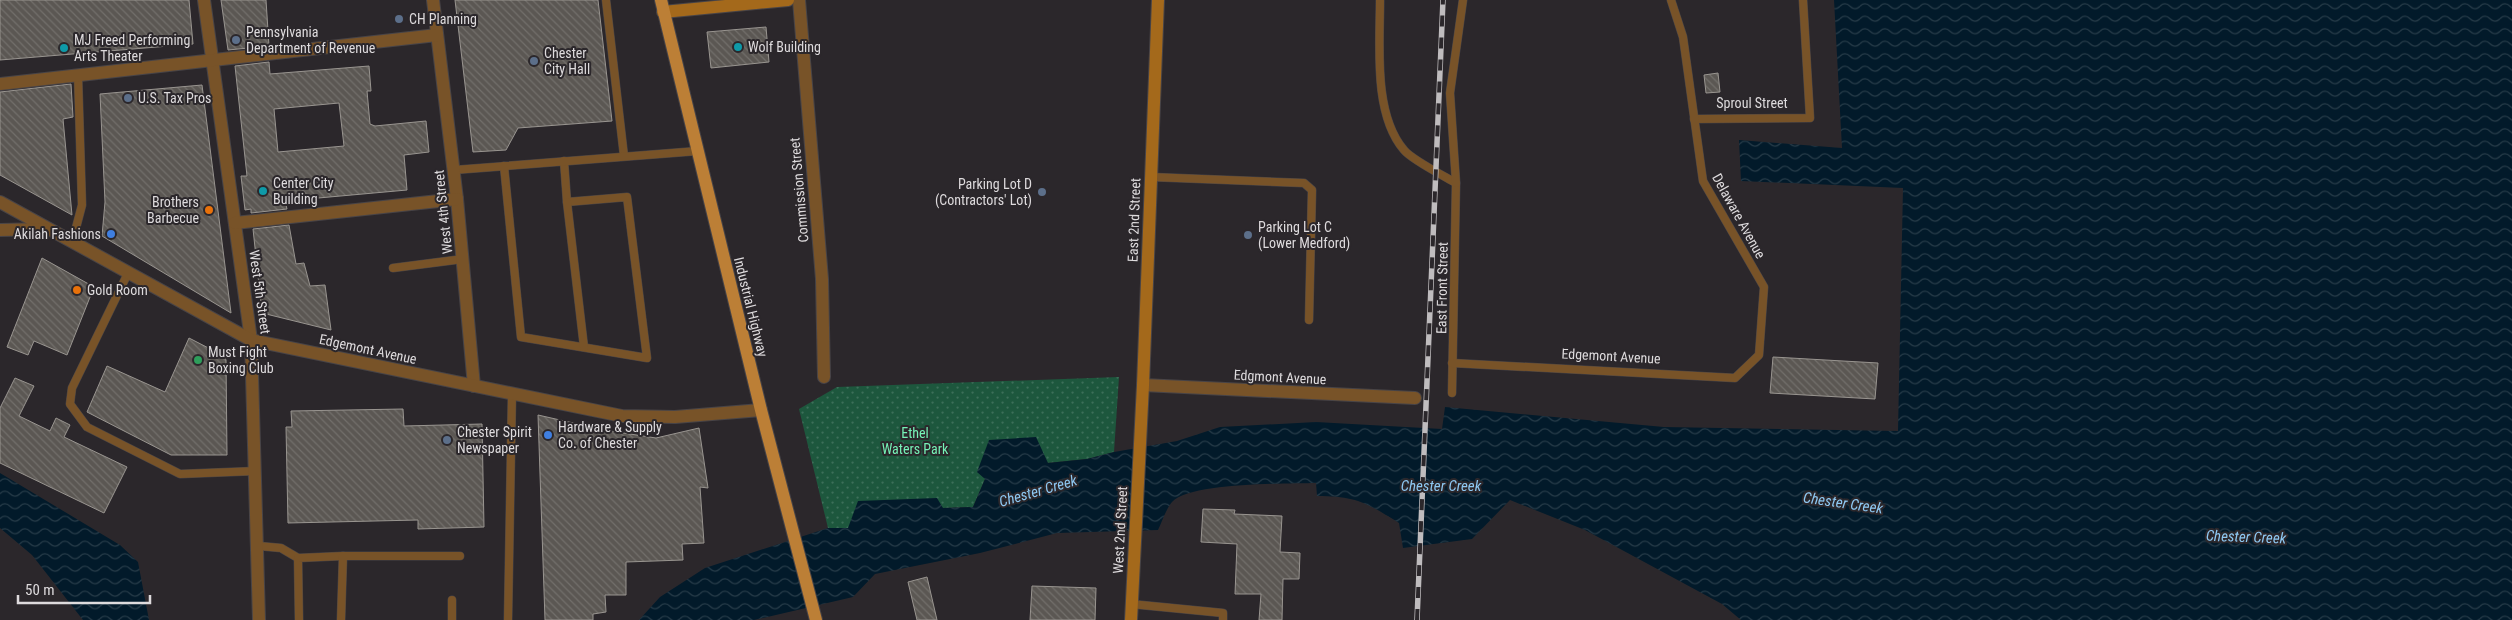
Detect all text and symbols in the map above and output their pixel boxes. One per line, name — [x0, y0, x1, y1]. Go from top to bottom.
place label: CH Planning — [409, 11, 477, 27]
marker: CH Planning — [393, 13, 405, 25]
place label: Pennsylvania Department of Revenue — [246, 24, 376, 56]
place label: MJ Freed Performing Arts Theater — [74, 32, 190, 64]
marker: Pennsylvania Department of Revenue — [230, 34, 242, 46]
place label: Wolf Building — [748, 39, 821, 55]
marker: Wolf Building — [732, 41, 744, 53]
marker: MJ Freed Performing Arts Theater — [58, 42, 70, 54]
place label: Chester City Hall — [544, 45, 590, 77]
marker: Chester City Hall — [528, 55, 540, 67]
place label: U.S. Tax Pros — [138, 90, 211, 106]
marker: U.S. Tax Pros — [122, 92, 134, 104]
street label: Sproul Street — [1716, 95, 1788, 111]
street label: Commission Street — [786, 137, 812, 243]
street label: West 4th Street — [431, 169, 455, 255]
street label: Delaware Avenue — [1709, 171, 1769, 262]
place label: Center City Building — [273, 175, 334, 207]
place label: Parking Lot D (Contractors' Lot) — [935, 176, 1032, 209]
street label: East 2nd Street — [1125, 178, 1143, 262]
marker: Center City Building — [257, 185, 269, 197]
marker: Parking Lot D (Contractors' Lot) — [1036, 186, 1048, 198]
place label: Brothers Barbecue — [147, 194, 199, 226]
marker: Brothers Barbecue — [203, 204, 215, 216]
place label: Parking Lot C (Lower Medford) — [1258, 219, 1350, 252]
place label: Akilah Fashions — [14, 226, 101, 242]
marker: Akilah Fashions — [105, 228, 117, 240]
marker: Parking Lot C (Lower Medford) — [1242, 229, 1254, 241]
street label: East Front Street — [1433, 242, 1451, 334]
street label: West 5th Street — [246, 249, 274, 335]
street label: Industrial Highway — [731, 255, 771, 359]
place label: Gold Room — [87, 282, 148, 298]
marker: Gold Room — [71, 284, 83, 296]
street label: Edgemont Avenue — [318, 331, 419, 367]
place label: Must Fight Boxing Club — [208, 344, 274, 376]
street label: Edgemont Avenue — [1561, 345, 1661, 367]
marker: Must Fight Boxing Club — [192, 354, 204, 366]
street label: Edgmont Avenue — [1233, 367, 1327, 387]
place label: Hardware & Supply Co. of Chester — [558, 419, 662, 451]
place label: Chester Spirit Newspaper — [457, 424, 532, 456]
park label: Ethel Waters Park — [882, 425, 949, 457]
marker: Hardware & Supply Co. of Chester — [542, 429, 554, 441]
marker: Chester Spirit Newspaper — [441, 434, 453, 446]
water label: Chester Creek — [997, 471, 1080, 511]
water label: Chester Creek — [1401, 477, 1482, 495]
street label: West 2nd Street — [1110, 486, 1130, 574]
water label: Chester Creek — [1802, 488, 1885, 518]
water label: Chester Creek — [2205, 527, 2287, 547]
scale bar — [18, 572, 150, 604]
text: 50 m — [25, 581, 55, 599]

